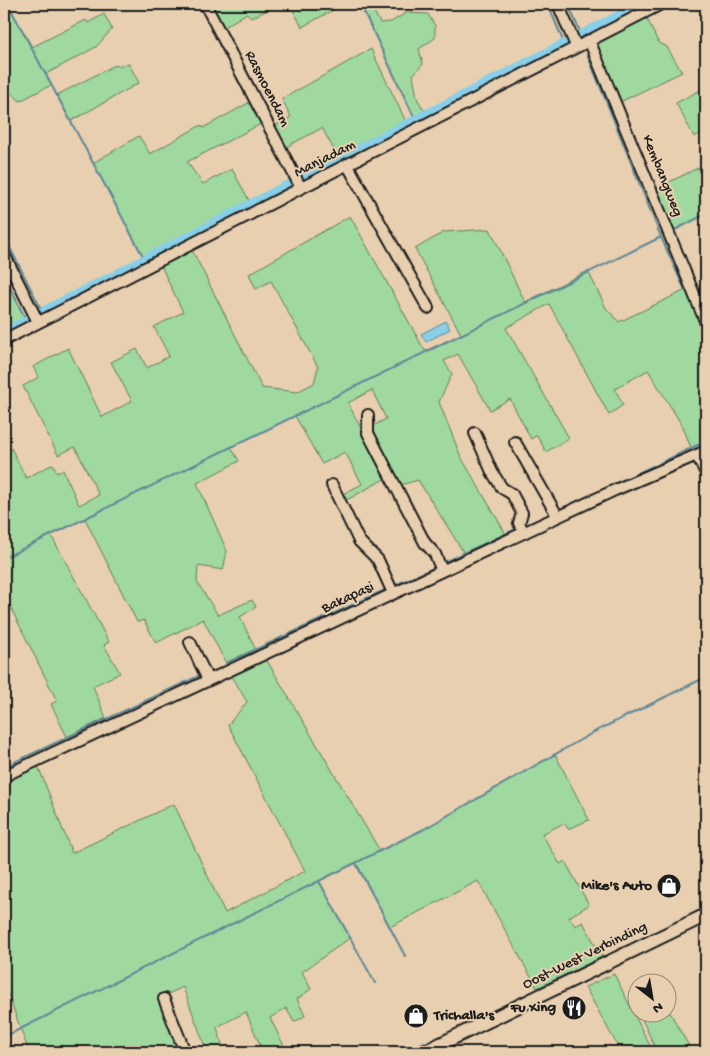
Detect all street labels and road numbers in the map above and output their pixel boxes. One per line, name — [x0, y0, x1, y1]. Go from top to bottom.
street label: Rasmoendam — [240, 48, 294, 130]
street label: Kembangweg — [637, 133, 687, 219]
street label: Manjadam — [291, 136, 359, 182]
street label: Bakapasi — [318, 578, 377, 618]
street label: Oost-West Verbinding — [520, 918, 650, 994]

